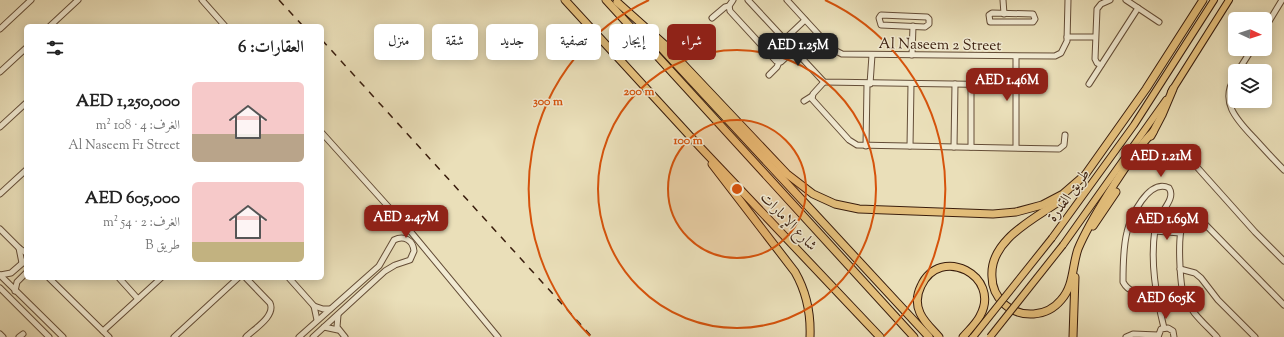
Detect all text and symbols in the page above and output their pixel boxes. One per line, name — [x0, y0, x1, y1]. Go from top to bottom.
north arrow — [1228, 12, 1272, 56]
map controls — [1228, 12, 1272, 108]
chip: منزل — [374, 24, 424, 60]
chip: شقة — [432, 24, 478, 60]
chip: جديد — [486, 24, 538, 60]
chip: تصفية — [546, 24, 601, 60]
chip: إيجار — [609, 24, 659, 60]
chip: شراء — [667, 24, 716, 60]
pin: AED 1.25M — [752, 33, 844, 67]
street label: Al Naseem 2 Street — [878, 34, 1002, 57]
text: العقارات: 6 — [238, 36, 304, 60]
icon: filters — [44, 37, 66, 59]
text: AED 1.25M — [767, 37, 829, 55]
button: layers — [1228, 64, 1272, 108]
pin: AED 1.46M — [961, 68, 1053, 102]
text: AED 1.46M — [975, 72, 1039, 90]
text: 200 m — [624, 83, 654, 101]
text: AED 1,250,000 — [76, 90, 180, 114]
text: 300 m — [533, 93, 563, 111]
icon: home — [224, 98, 272, 146]
text: الغرف: 4 · 108 m² — [96, 117, 180, 135]
text: 100 m — [672, 132, 703, 150]
text: Al Naseem F1 Street — [68, 137, 180, 155]
pin: AED 1.21M — [1115, 144, 1207, 178]
text: AED 1.21M — [1130, 148, 1192, 166]
street label: طريق القدرة — [1043, 165, 1096, 227]
centre of rings — [730, 182, 744, 196]
text: AED 605,000 — [85, 187, 180, 211]
street label: شارع الإمارات — [754, 188, 821, 257]
icon: home — [224, 198, 272, 246]
pin: AED 2.47M — [360, 205, 452, 239]
pin: AED 1.69M — [1121, 207, 1213, 241]
text: AED 2.47M — [373, 209, 439, 227]
text: AED 1.69M — [1135, 211, 1199, 229]
text: الغرف: 2 · 54 m² — [103, 214, 180, 232]
text: طريق B — [145, 237, 180, 255]
pin: AED 605K — [1125, 286, 1207, 320]
text: AED 605K — [1137, 290, 1195, 308]

